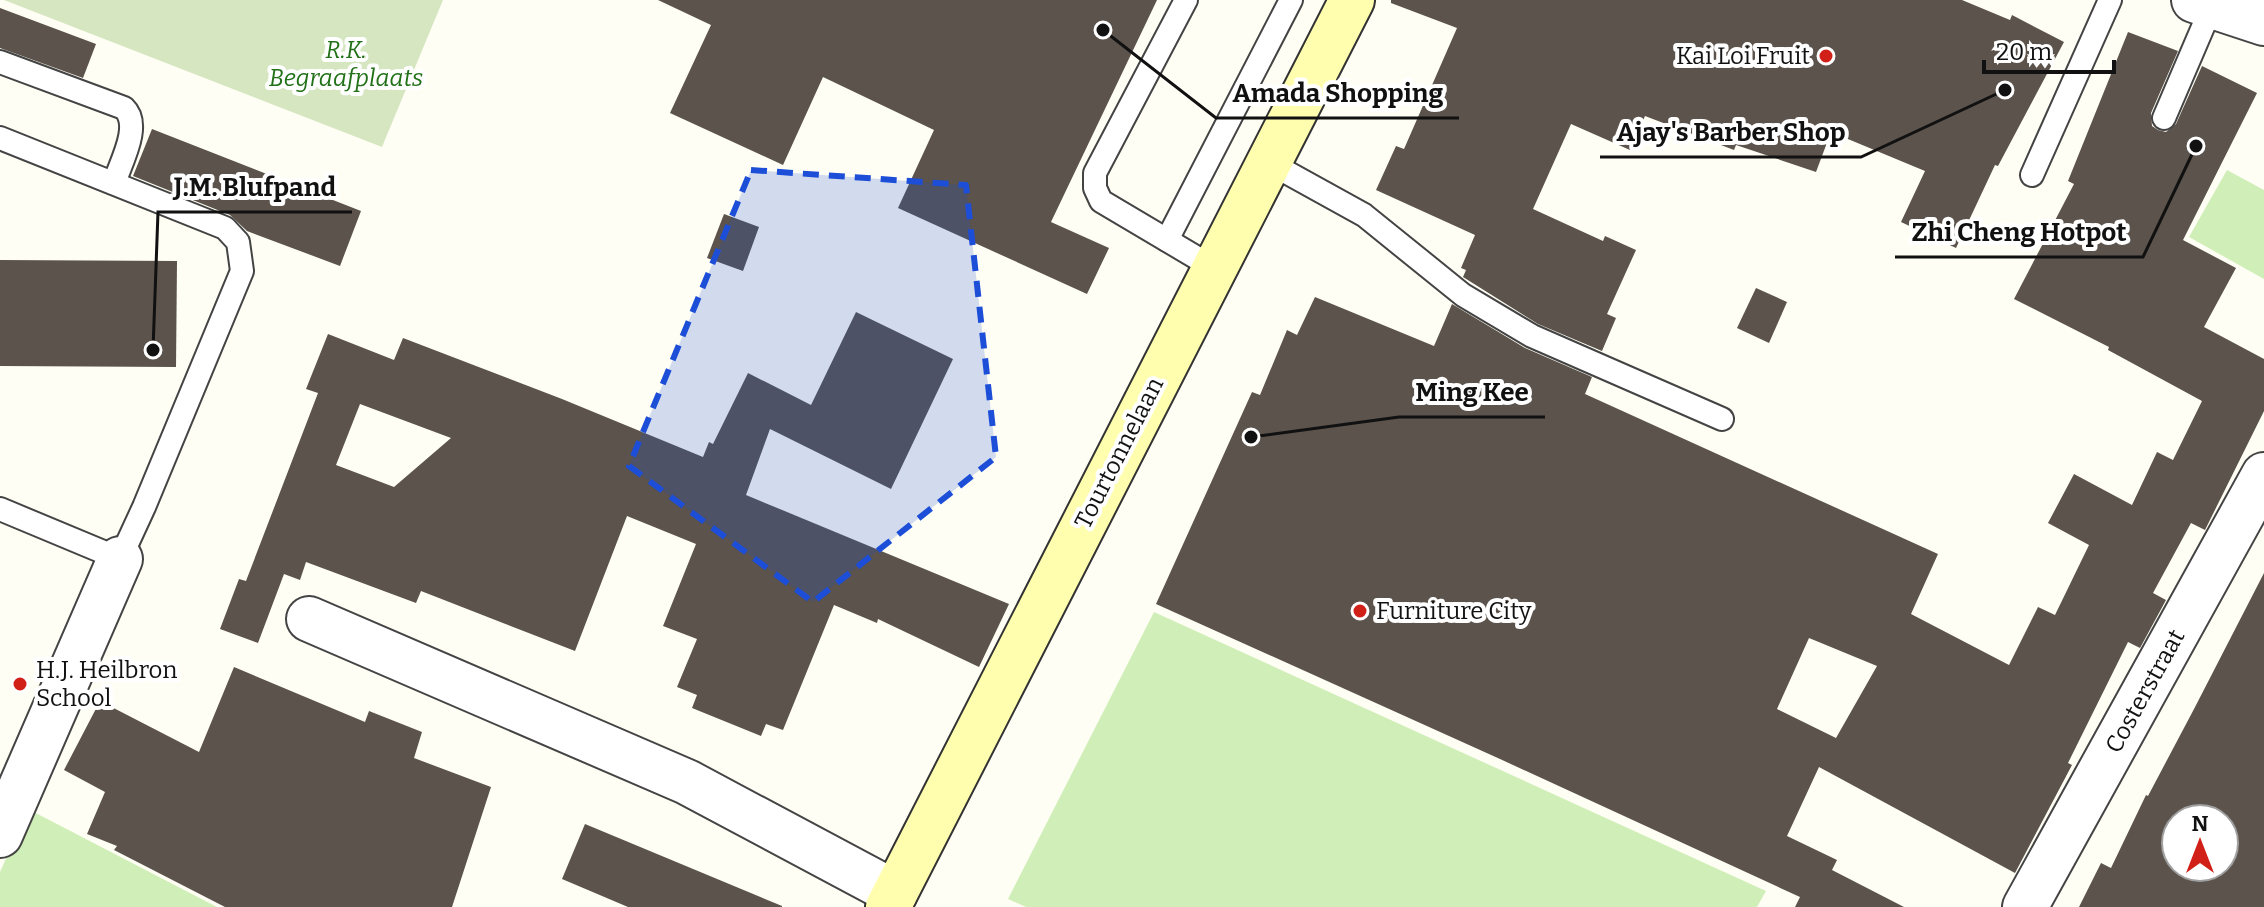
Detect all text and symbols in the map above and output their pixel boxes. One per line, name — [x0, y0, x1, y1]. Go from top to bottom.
scale bar — [1984, 24, 2114, 74]
park label: R.K. Begraafplaats — [269, 36, 423, 92]
text: 20 m — [1996, 38, 2052, 66]
place label: Kai Loi Fruit — [1676, 42, 1810, 70]
marker: Kai Loi Fruit — [1817, 47, 1835, 65]
callout: Amada Shopping — [1216, 68, 1459, 118]
text: Amada Shopping — [1232, 78, 1444, 109]
callout: Ajay's Barber Shop — [1600, 107, 1861, 157]
text: Ajay's Barber Shop — [1616, 117, 1846, 148]
callout: J.M. Blufpand — [158, 162, 352, 212]
text: J.M. Blufpand — [172, 172, 336, 203]
callout: Zhi Cheng Hotpot — [1895, 207, 2143, 257]
text: Zhi Cheng Hotpot — [1911, 217, 2127, 248]
callout: Ming Kee — [1399, 367, 1545, 417]
street label: Tourtonnelaan — [1069, 373, 1169, 533]
text: Ming Kee — [1415, 377, 1529, 408]
place label: Furniture City — [1376, 597, 1532, 625]
marker: Furniture City — [1351, 602, 1369, 620]
street label: Costerstraat — [2100, 624, 2191, 758]
place label: H.J. Heilbron School — [36, 656, 178, 712]
marker: H.J. Heilbron School — [11, 675, 29, 693]
north arrow — [2160, 803, 2240, 883]
text: N — [2192, 810, 2209, 837]

